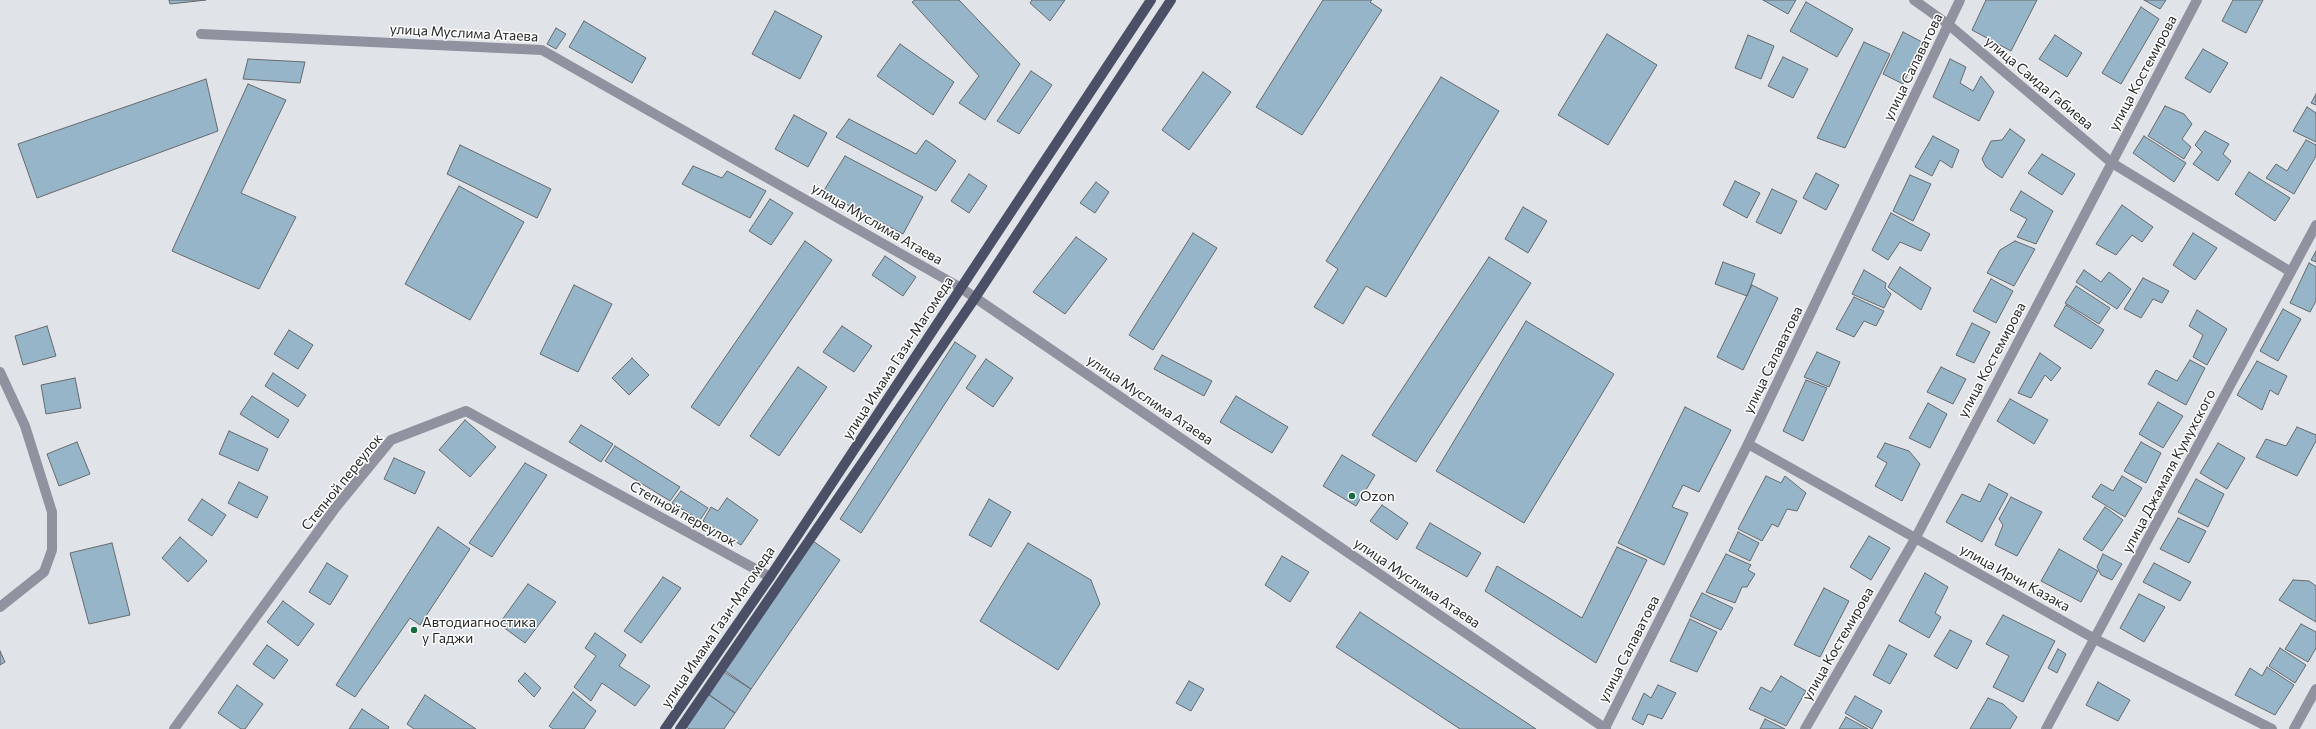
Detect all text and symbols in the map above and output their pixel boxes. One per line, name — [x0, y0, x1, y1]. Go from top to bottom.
street label: улица Салаватова — [1880, 11, 1946, 123]
street label: улица Костемирова — [2105, 12, 2181, 134]
street label: улица Муслима Атаева — [389, 21, 539, 45]
street label: улица Саида Габиева — [1981, 33, 2097, 133]
street label: улица Муслима Атаева — [808, 180, 946, 268]
street label: улица Имама Гази-Магомеда — [839, 273, 957, 443]
street label: улица Костемирова — [1954, 299, 2030, 421]
street label: улица Салаватова — [1740, 304, 1806, 416]
street label: улица Муслима Атаева — [1084, 351, 1216, 449]
street label: улица Джамаля Кумухского — [2119, 386, 2219, 556]
street label: Степной переулок — [298, 430, 386, 534]
street label: Степной переулок — [627, 478, 739, 550]
place label: Ozon — [1360, 488, 1395, 504]
marker: Ozon — [1347, 491, 1357, 501]
street label: улица Муслима Атаева — [1351, 534, 1483, 632]
street label: улица Ирчи Казака — [1957, 541, 2073, 615]
street label: улица Имама Гази-Магомеда — [658, 543, 778, 711]
street label: улица Костемирова — [1799, 584, 1877, 704]
street label: улица Салаватова — [1595, 593, 1663, 705]
place label: Автодиагностика у Гаджи — [422, 614, 536, 646]
marker: Автодиагностика у Гаджи — [409, 625, 419, 635]

